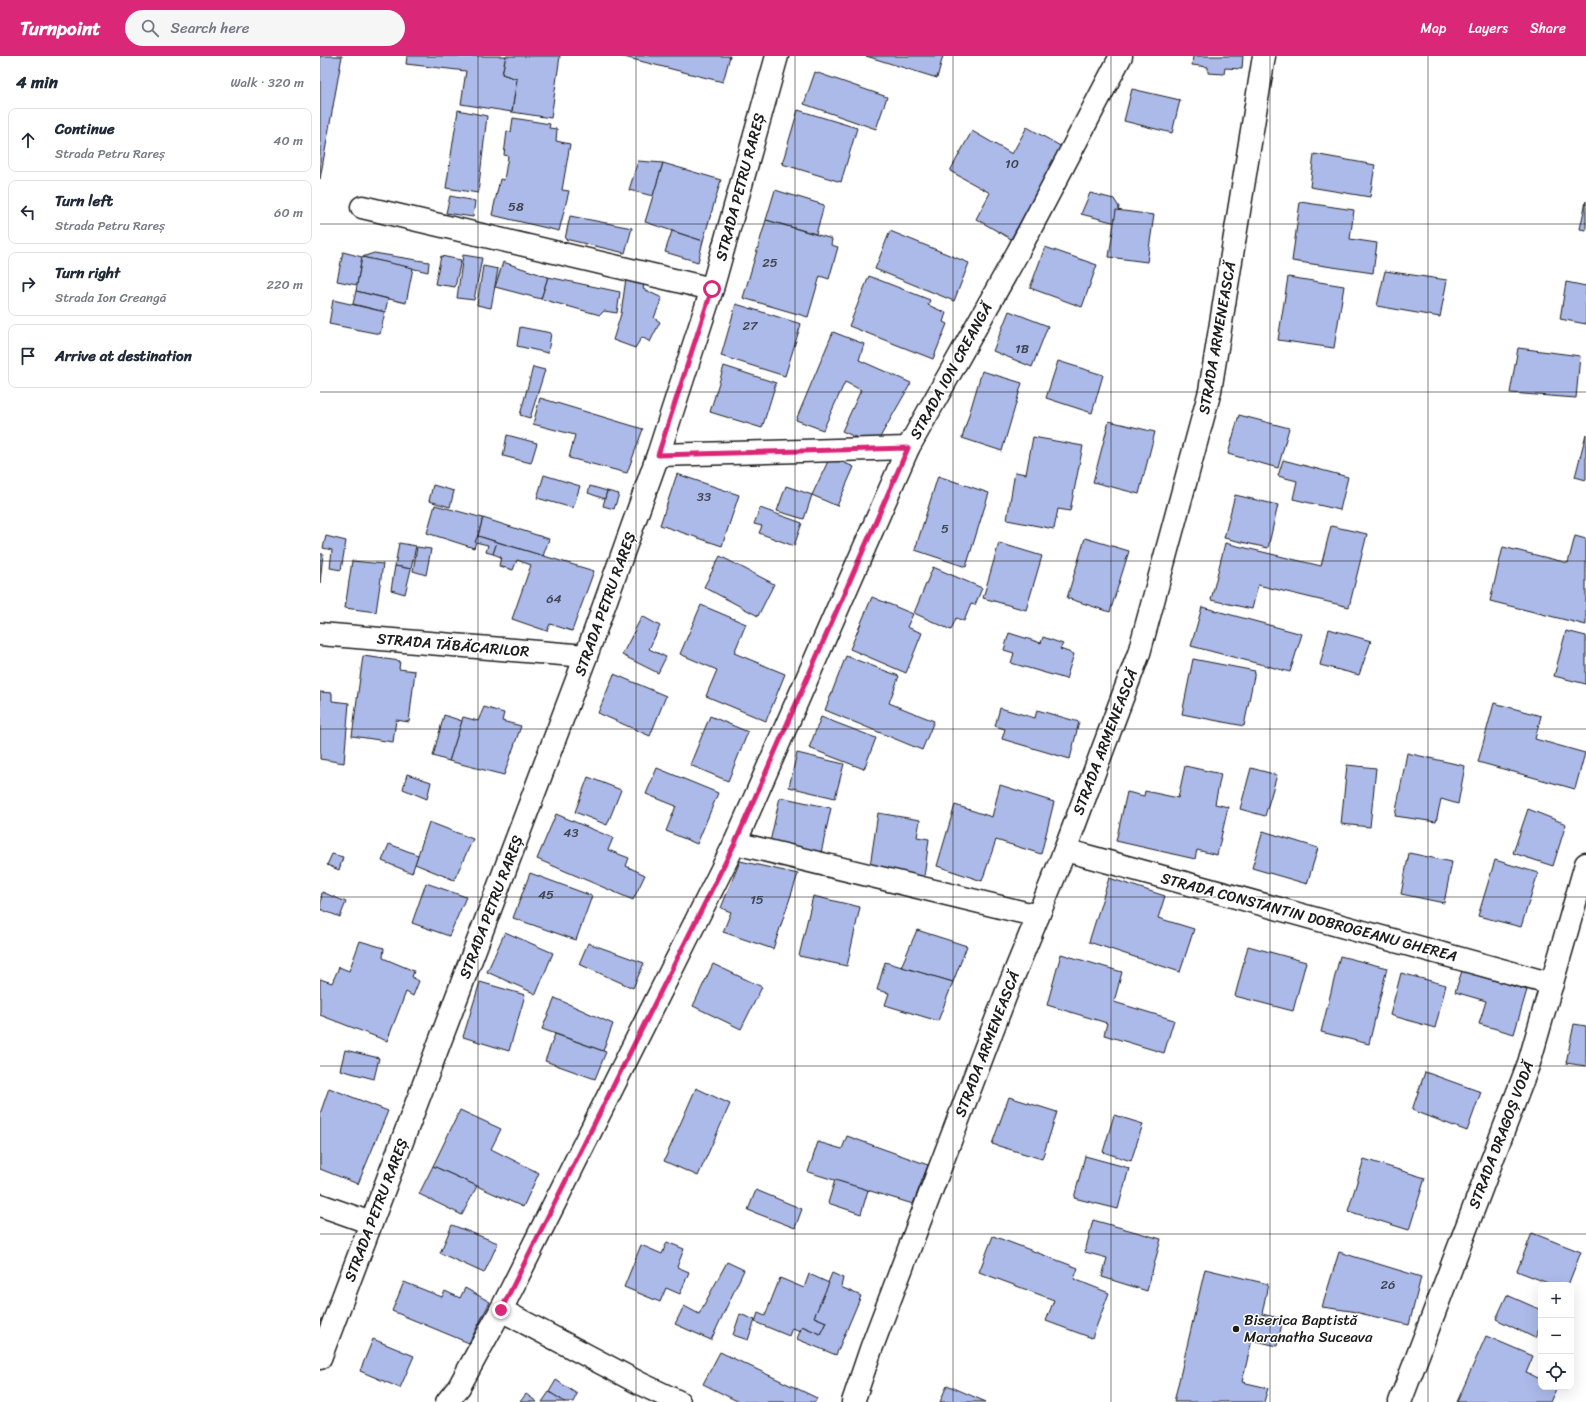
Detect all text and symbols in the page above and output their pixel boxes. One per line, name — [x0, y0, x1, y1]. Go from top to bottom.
search box — [125, 10, 405, 46]
text: Turnpoint — [20, 12, 101, 45]
text: Search here — [171, 15, 250, 41]
text: Map — [1421, 16, 1446, 41]
text: Layers — [1468, 16, 1508, 41]
text: Share — [1530, 16, 1566, 41]
icon: search — [139, 17, 161, 39]
text: 4 min — [16, 67, 58, 97]
text: Walk · 320 m — [230, 71, 304, 94]
street label: STRADA PETRU RAREȘ — [708, 110, 772, 264]
text: Continue — [55, 116, 115, 142]
icon: ahead — [17, 129, 39, 151]
text: 40 m — [273, 129, 303, 152]
text: Strada Petru Rareș — [55, 142, 165, 165]
house number: 10 — [1005, 152, 1019, 175]
text: Turn left — [55, 188, 113, 214]
house number: 58 — [508, 195, 524, 218]
icon: left — [17, 201, 39, 223]
text: 60 m — [274, 201, 303, 224]
text: Strada Petru Rareș — [55, 214, 165, 237]
house number: 25 — [762, 251, 778, 274]
street label: STRADA ARMENEASCĂ — [1191, 258, 1243, 416]
text: Turn right — [55, 260, 120, 286]
icon: right — [17, 273, 39, 295]
text: 220 m — [266, 273, 303, 296]
route start — [703, 280, 721, 298]
text: Strada Ion Creangă — [55, 286, 166, 309]
street label: STRADA ION CREANGĂ — [902, 297, 1000, 444]
house number: 27 — [743, 314, 759, 337]
house number: 1B — [1015, 337, 1029, 360]
text: Arrive at destination — [55, 343, 192, 369]
icon: arrive — [17, 345, 39, 367]
house number: 33 — [697, 485, 711, 508]
house number: 5 — [941, 517, 949, 540]
street label: STRADA PETRU RAREȘ — [567, 528, 643, 680]
house number: 64 — [546, 587, 562, 610]
street label: STRADA TĂBĂCARILOR — [376, 625, 530, 665]
street label: STRADA ARMENEASCĂ — [1065, 664, 1145, 819]
house number: 43 — [563, 821, 579, 844]
street label: STRADA PETRU RAREȘ — [452, 831, 531, 983]
street label: STRADA CONSTANTIN DOBROGEANU GHEREA — [1158, 865, 1460, 969]
house number: 45 — [538, 883, 554, 906]
house number: 15 — [750, 888, 764, 911]
street label: STRADA ARMENEASCĂ — [947, 966, 1027, 1121]
street label: STRADA DRAGOȘ VODĂ — [1461, 1056, 1542, 1213]
street label: STRADA PETRU RAREȘ — [337, 1134, 416, 1286]
house number: 26 — [1381, 1273, 1395, 1296]
map controls — [1538, 1282, 1574, 1390]
button: + — [1538, 1282, 1574, 1318]
route end — [492, 1301, 510, 1319]
place label: Biserica Baptistă Maranatha Suceava — [1244, 1307, 1373, 1350]
button: − — [1538, 1318, 1574, 1354]
marker: Biserica Baptistă Maranatha Suceava — [1231, 1324, 1241, 1334]
button: locate — [1538, 1354, 1574, 1390]

